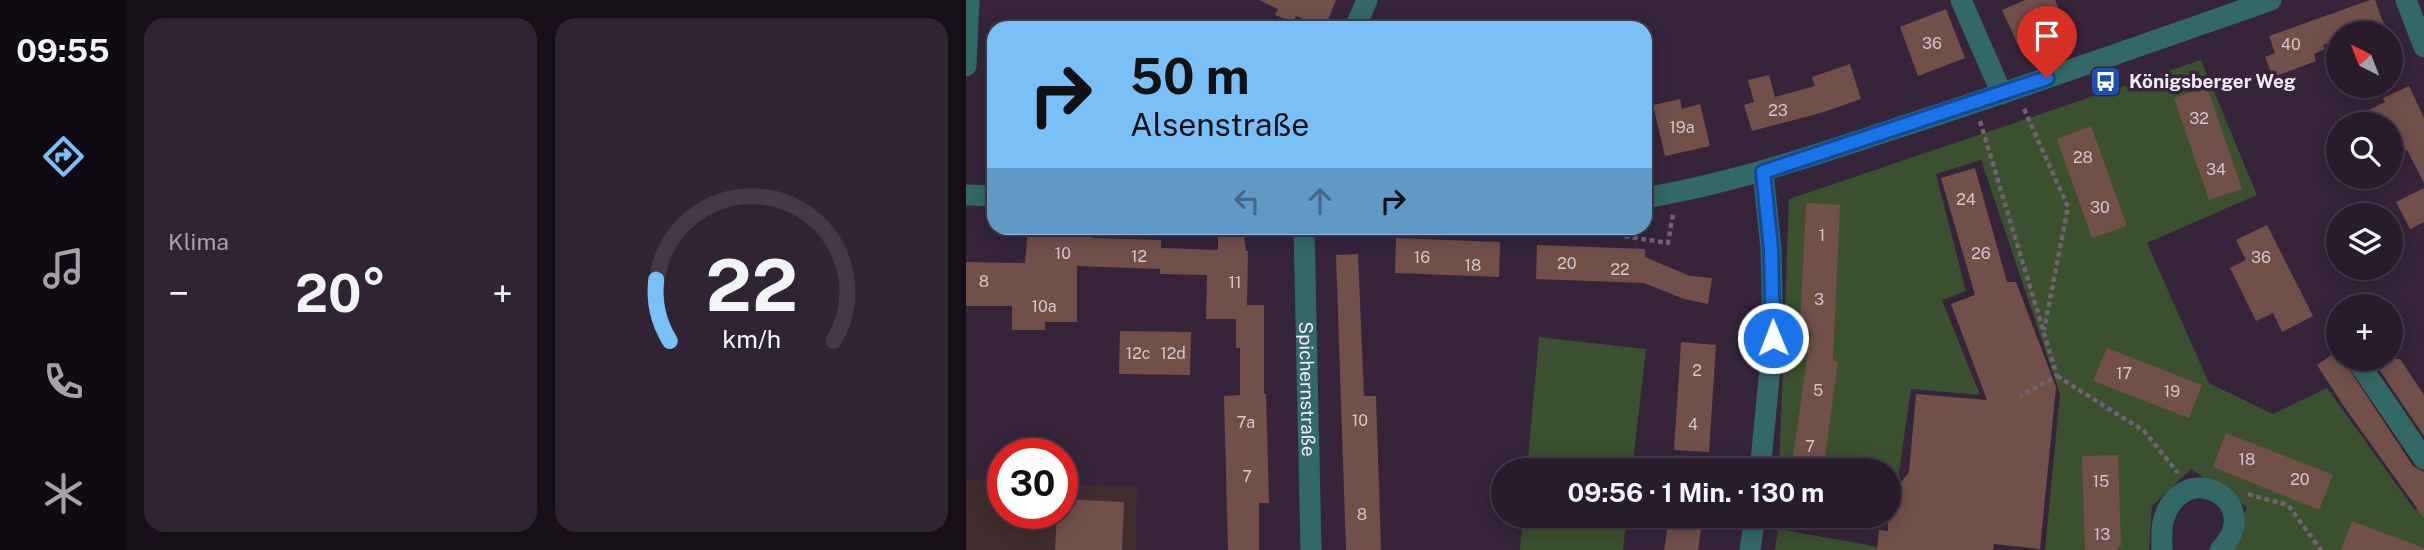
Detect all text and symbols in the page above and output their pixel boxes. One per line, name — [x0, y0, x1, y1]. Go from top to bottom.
pin — [2017, 6, 2077, 78]
icon: arrive — [2028, 17, 2066, 55]
north arrow — [2326, 21, 2403, 98]
map controls — [2326, 21, 2403, 371]
text: 09:55 — [16, 32, 110, 69]
house number: 36 — [1922, 34, 1942, 53]
house number: 40 — [2281, 35, 2301, 54]
text: 50 m — [1130, 47, 1250, 105]
icon: right — [1015, 49, 1106, 140]
bus stop icon: Königsberger Weg — [2089, 64, 2123, 98]
place label: Königsberger Weg — [2129, 70, 2296, 92]
house number: 23 — [1768, 101, 1788, 120]
text: Alsenstraße — [1130, 106, 1309, 143]
house number: 32 — [2189, 109, 2209, 128]
button: search — [2326, 112, 2403, 189]
house number: 19a — [1669, 118, 1695, 137]
icon: directions — [39, 132, 88, 181]
house number: 28 — [2073, 148, 2093, 167]
house number: 34 — [2206, 160, 2226, 179]
icon: left — [1228, 182, 1266, 220]
icon: ahead — [1301, 182, 1339, 220]
icon: right — [1374, 182, 1412, 220]
house number: 24 — [1956, 190, 1976, 209]
house number: 30 — [2090, 198, 2110, 217]
button: layers — [2326, 203, 2403, 280]
house number: 1 — [1819, 226, 1825, 245]
text: Klima — [168, 228, 229, 255]
text: 22 — [705, 242, 798, 327]
icon: music — [39, 244, 88, 293]
house number: 10 — [1055, 244, 1071, 263]
house number: 26 — [1971, 244, 1991, 263]
house number: 12 — [1131, 247, 1147, 266]
house number: 16 — [1414, 248, 1430, 267]
house number: 36 — [2251, 248, 2271, 267]
house number: 20 — [1557, 254, 1577, 273]
house number: 18 — [1465, 256, 1481, 275]
house number: 22 — [1610, 260, 1630, 279]
text: 20° — [295, 263, 386, 324]
text: − — [168, 271, 189, 316]
text: + — [492, 271, 513, 316]
house number: 8 — [979, 272, 989, 291]
house number: 11 — [1228, 273, 1242, 292]
house number: 3 — [1814, 290, 1824, 309]
button: + — [2326, 294, 2403, 371]
house number: 10a — [1031, 297, 1057, 316]
position arrow — [1736, 301, 1810, 375]
street label: Spichernstraße — [1295, 321, 1320, 457]
text: km/h — [722, 324, 781, 354]
house number: 12c — [1126, 344, 1150, 363]
house number: 12d — [1160, 344, 1186, 363]
icon: phone — [39, 357, 88, 406]
house number: 2 — [1692, 361, 1702, 380]
house number: 17 — [2116, 364, 2132, 383]
house number: 5 — [1813, 381, 1823, 400]
house number: 19 — [2164, 382, 2180, 401]
house number: 10 — [1352, 411, 1368, 430]
house number: 7a — [1237, 413, 1255, 432]
house number: 4 — [1688, 415, 1698, 434]
house number: 7 — [1805, 437, 1815, 456]
speed limit sign: 30 — [987, 438, 1078, 529]
house number: 18 — [2239, 450, 2255, 469]
house number: 7 — [1242, 467, 1252, 486]
icon: climate — [39, 469, 88, 518]
house number: 20 — [2290, 470, 2310, 489]
house number: 15 — [2093, 472, 2109, 491]
text: 09:56 · 1 Min. · 130 m — [1568, 477, 1824, 508]
house number: 8 — [1357, 505, 1367, 524]
house number: 13 — [2094, 525, 2110, 544]

